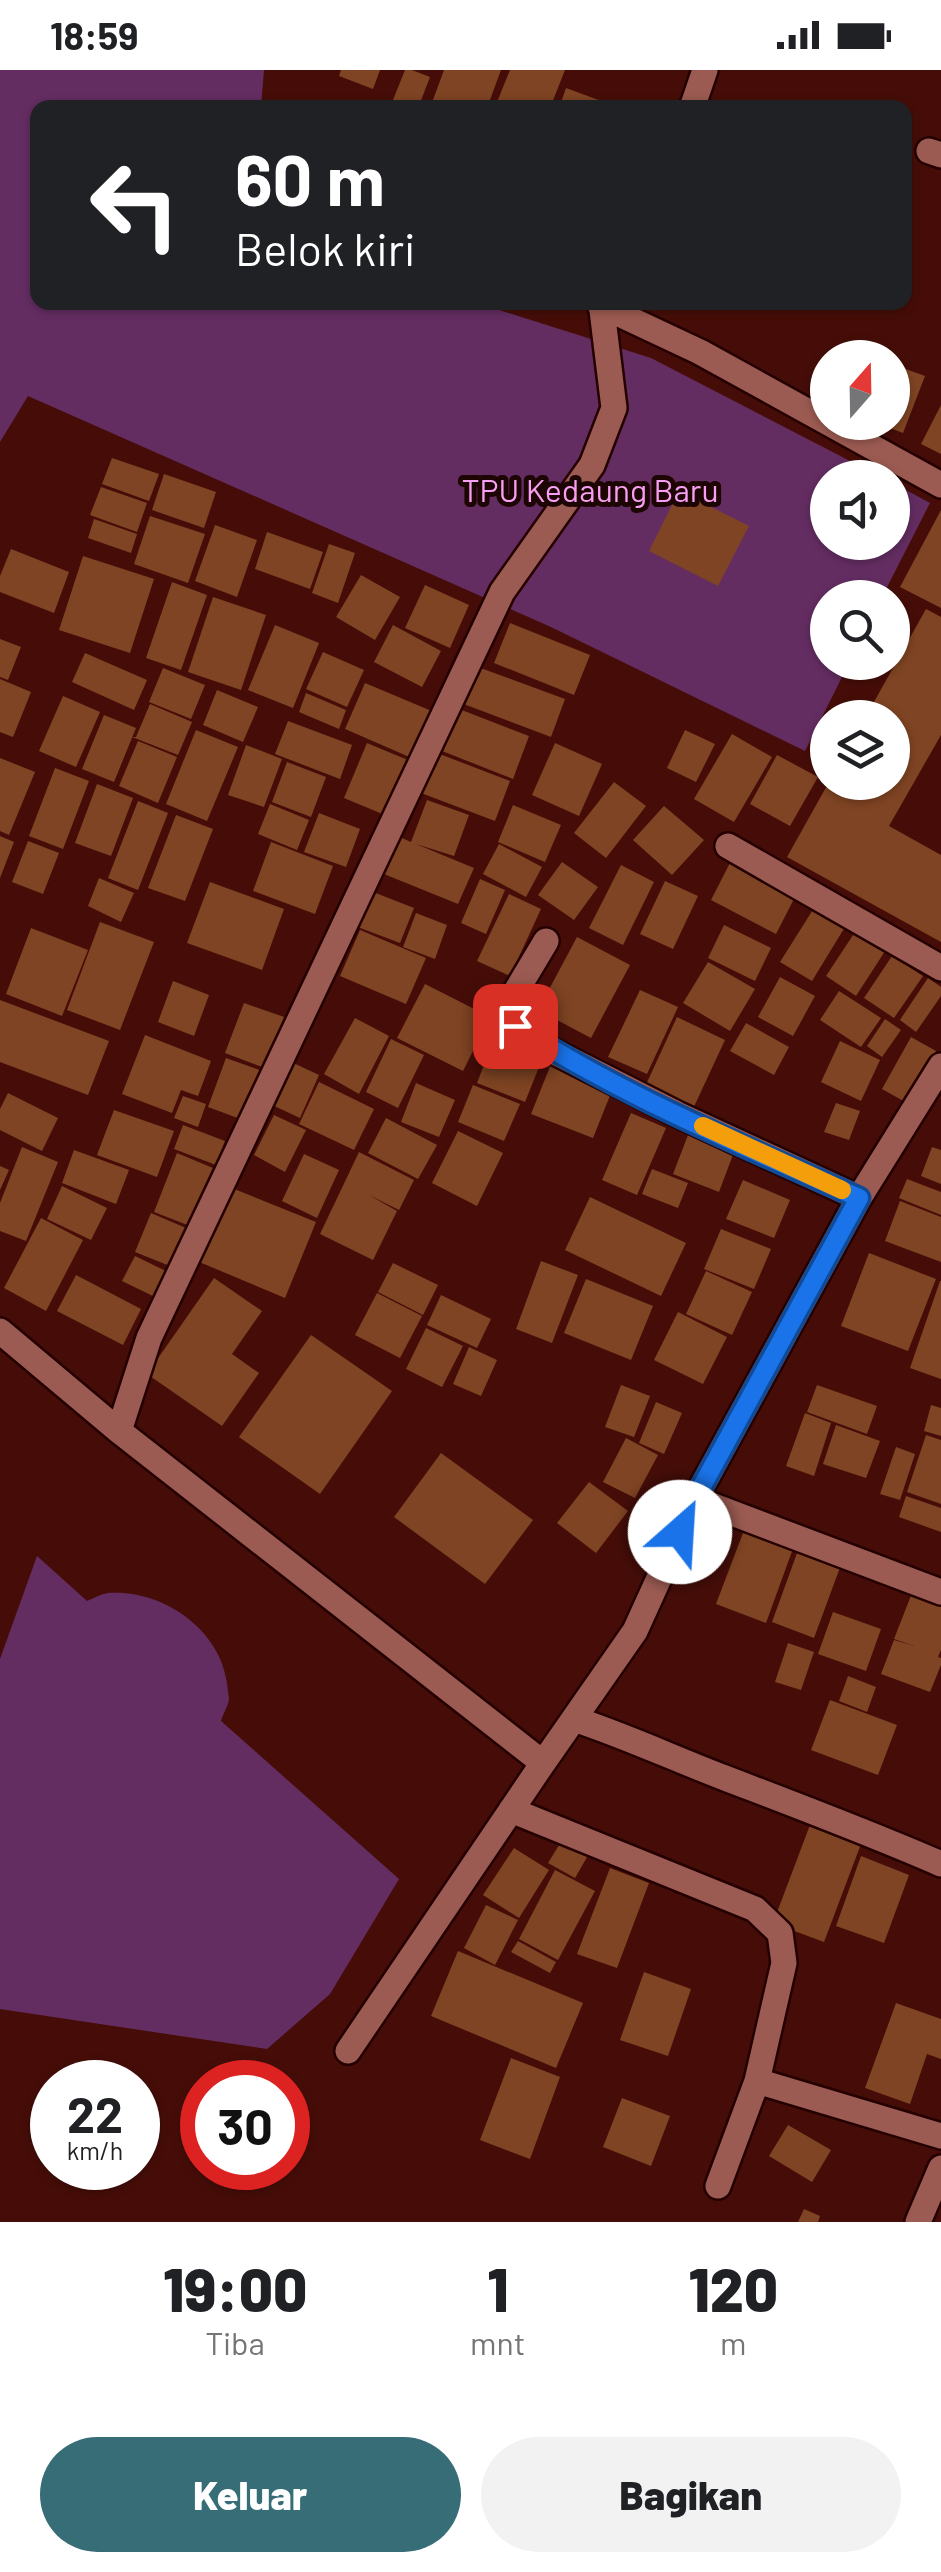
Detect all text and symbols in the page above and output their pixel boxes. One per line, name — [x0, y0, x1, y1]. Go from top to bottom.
text: 18:59 — [50, 12, 139, 58]
text: 60 m — [235, 136, 385, 220]
icon: left — [70, 140, 200, 270]
text: Belok kiri — [235, 221, 416, 275]
north arrow — [810, 340, 910, 440]
map controls — [810, 340, 910, 800]
button: sound — [810, 460, 910, 560]
park label: TPU Kedaung Baru — [461, 470, 719, 508]
button: search — [810, 580, 910, 680]
button: layers — [810, 700, 910, 800]
pin — [473, 984, 558, 1069]
icon: arrive — [488, 999, 543, 1054]
position arrow — [628, 1480, 732, 1584]
speed limit sign: 30 — [180, 2060, 310, 2190]
text: 22 — [67, 2083, 123, 2143]
text: km/h — [67, 2135, 123, 2165]
text: 19:00 — [163, 2252, 307, 2324]
text: 1 — [487, 2252, 508, 2324]
text: 120 — [688, 2252, 778, 2324]
text: Tiba — [205, 2323, 265, 2361]
text: mnt — [470, 2323, 525, 2361]
text: m — [720, 2323, 746, 2361]
button: Keluar — [40, 2437, 461, 2552]
button: Bagikan — [481, 2437, 901, 2552]

